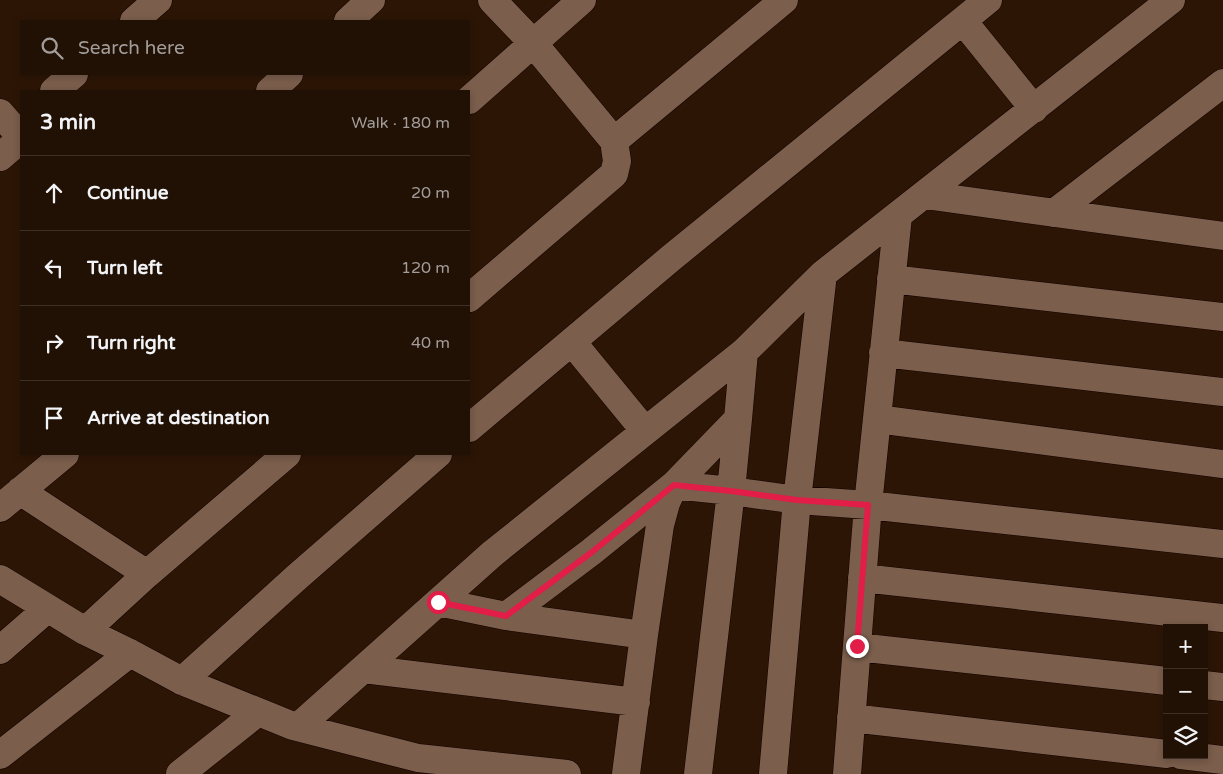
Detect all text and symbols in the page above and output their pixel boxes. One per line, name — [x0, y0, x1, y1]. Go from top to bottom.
search box — [20, 20, 470, 75]
icon: search — [38, 34, 66, 62]
text: Search here — [78, 37, 185, 59]
text: 3 min — [40, 110, 96, 135]
text: Walk · 180 m — [351, 113, 450, 133]
icon: ahead — [40, 179, 68, 207]
text: Continue — [87, 182, 169, 204]
text: 20 m — [411, 183, 450, 203]
icon: left — [40, 254, 68, 282]
text: Turn left — [87, 257, 163, 279]
text: 120 m — [401, 258, 450, 278]
icon: right — [40, 329, 68, 357]
text: Turn right — [87, 332, 175, 354]
text: 40 m — [411, 333, 450, 353]
icon: arrive — [40, 404, 68, 432]
text: Arrive at destination — [87, 407, 270, 429]
route start — [427, 591, 450, 614]
map controls — [1163, 624, 1208, 759]
button: + — [1163, 624, 1208, 669]
route end — [846, 635, 869, 658]
button: − — [1163, 669, 1208, 714]
button: layers — [1163, 714, 1208, 759]

